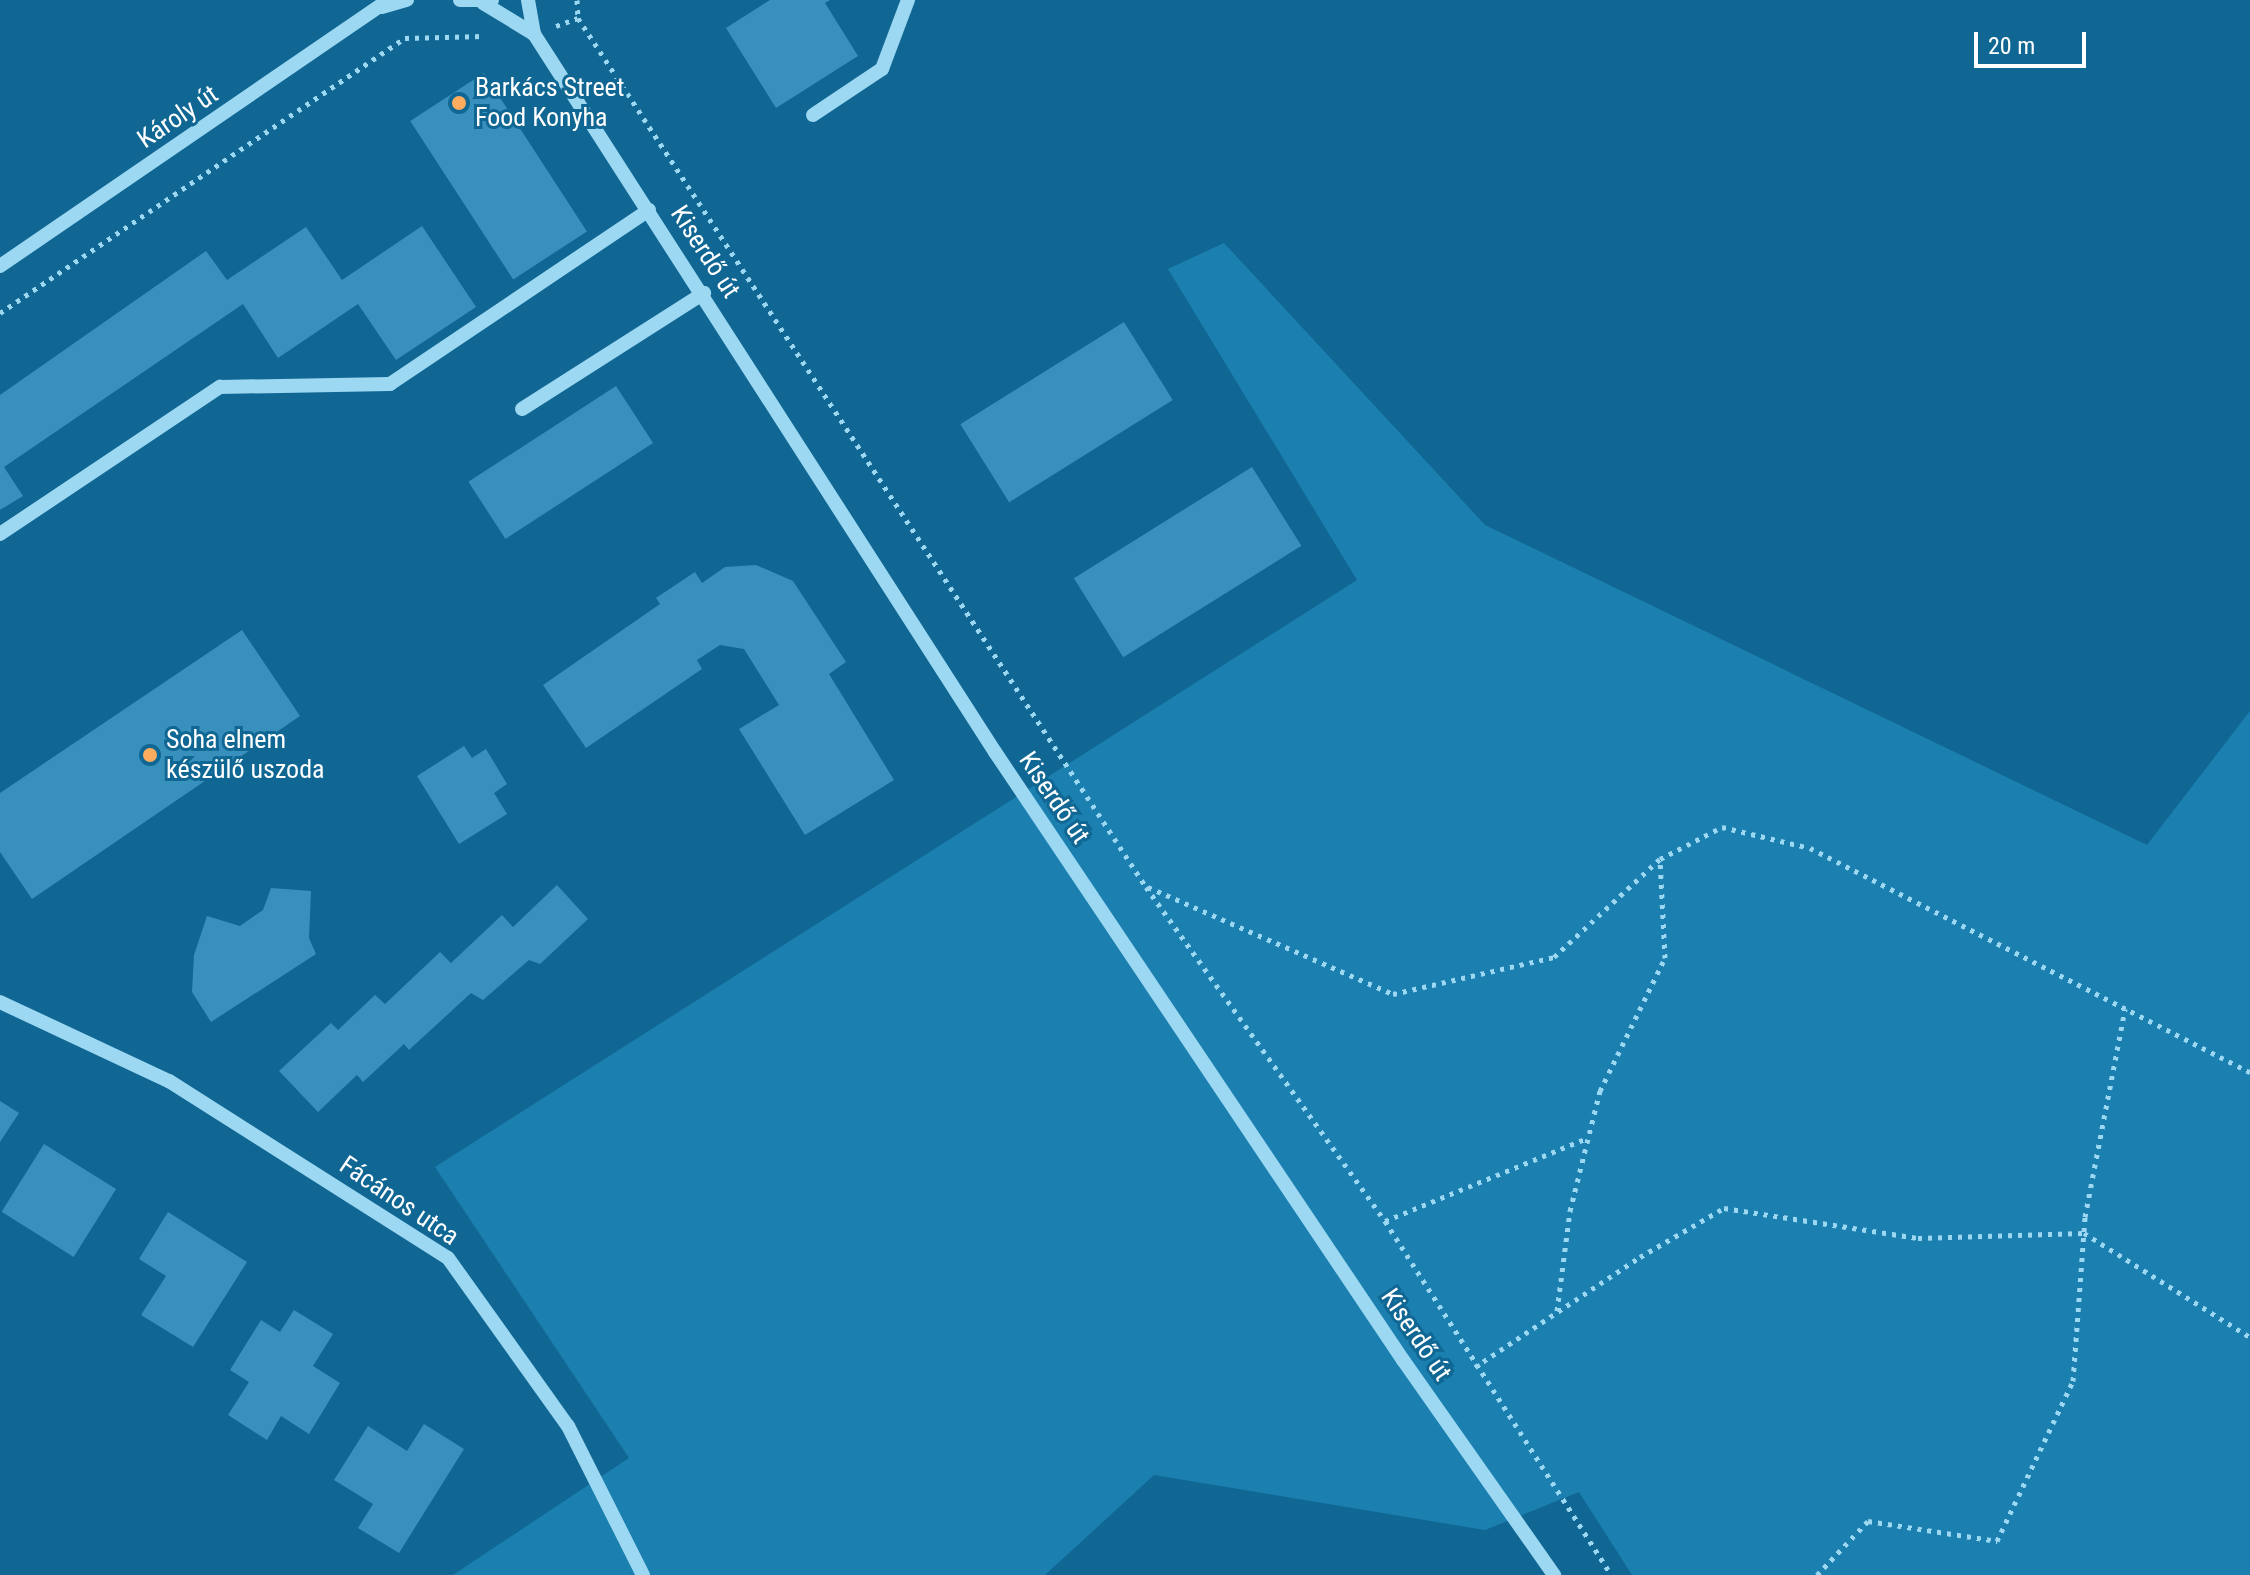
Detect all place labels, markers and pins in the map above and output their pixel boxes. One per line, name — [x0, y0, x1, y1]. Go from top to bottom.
place label: Barkács Street Food Konyha — [475, 72, 624, 134]
marker: Barkács Street Food Konyha — [450, 94, 468, 112]
place label: Soha elnem készülő uszoda — [166, 724, 325, 786]
marker: Soha elnem készülő uszoda — [141, 746, 159, 764]

